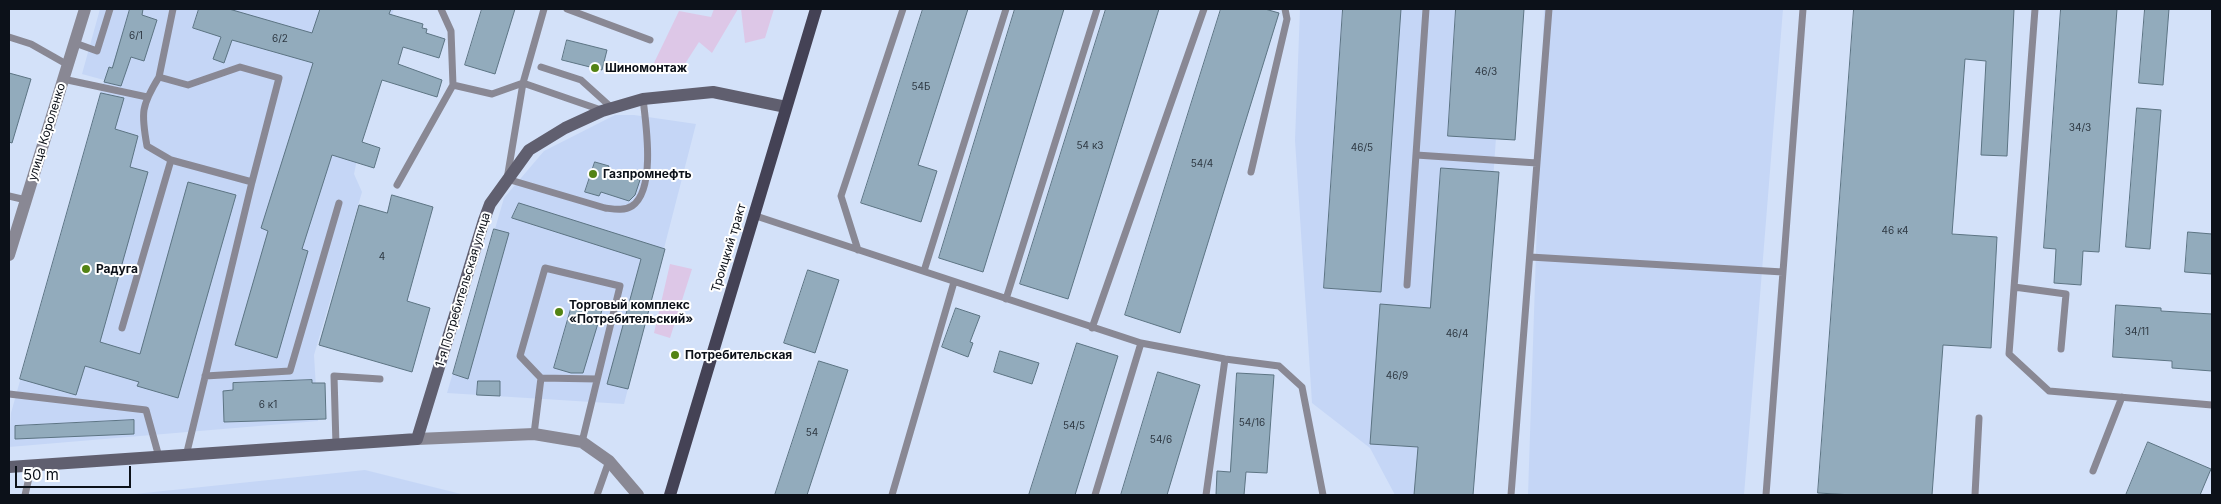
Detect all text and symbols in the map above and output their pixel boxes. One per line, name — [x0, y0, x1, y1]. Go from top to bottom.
house number: 6/1 — [129, 30, 143, 42]
house number: 6/2 — [272, 33, 288, 45]
place label: Шиномонтаж — [605, 61, 687, 75]
marker: Шиномонтаж — [589, 62, 601, 74]
house number: 46/3 — [1475, 66, 1497, 78]
street label: улица Короленко — [25, 81, 69, 183]
house number: 54Б — [912, 81, 930, 93]
house number: 34/3 — [2069, 122, 2091, 134]
house number: 54 к3 — [1077, 140, 1103, 152]
house number: 46/5 — [1351, 142, 1373, 154]
house number: 54/4 — [1191, 158, 1213, 170]
place label: Газпромнефть — [603, 167, 692, 181]
marker: Газпромнефть — [587, 168, 599, 180]
street label: Троицкий тракт — [709, 202, 749, 294]
street label: 1-я Потребительская улица — [433, 211, 493, 369]
house number: 46 к4 — [1882, 225, 1908, 237]
house number: 4 — [379, 251, 385, 263]
place label: Радуга — [96, 262, 138, 276]
marker: Радуга — [80, 263, 92, 275]
place label: Торговый комплекс «Потребительский» — [569, 298, 693, 326]
marker: Торговый комплекс «Потребительский» — [553, 306, 565, 318]
house number: 34/11 — [2125, 326, 2149, 338]
house number: 46/4 — [1446, 328, 1468, 340]
place label: Потребительская — [685, 348, 792, 362]
marker: Потребительская — [669, 349, 681, 361]
house number: 46/9 — [1386, 370, 1408, 382]
house number: 6 к1 — [259, 399, 277, 411]
house number: 54/16 — [1239, 417, 1265, 429]
house number: 54/5 — [1063, 420, 1085, 432]
house number: 54 — [806, 427, 818, 439]
house number: 54/6 — [1150, 434, 1172, 446]
scale bar — [18, 456, 134, 488]
text: 50 m — [23, 465, 59, 484]

